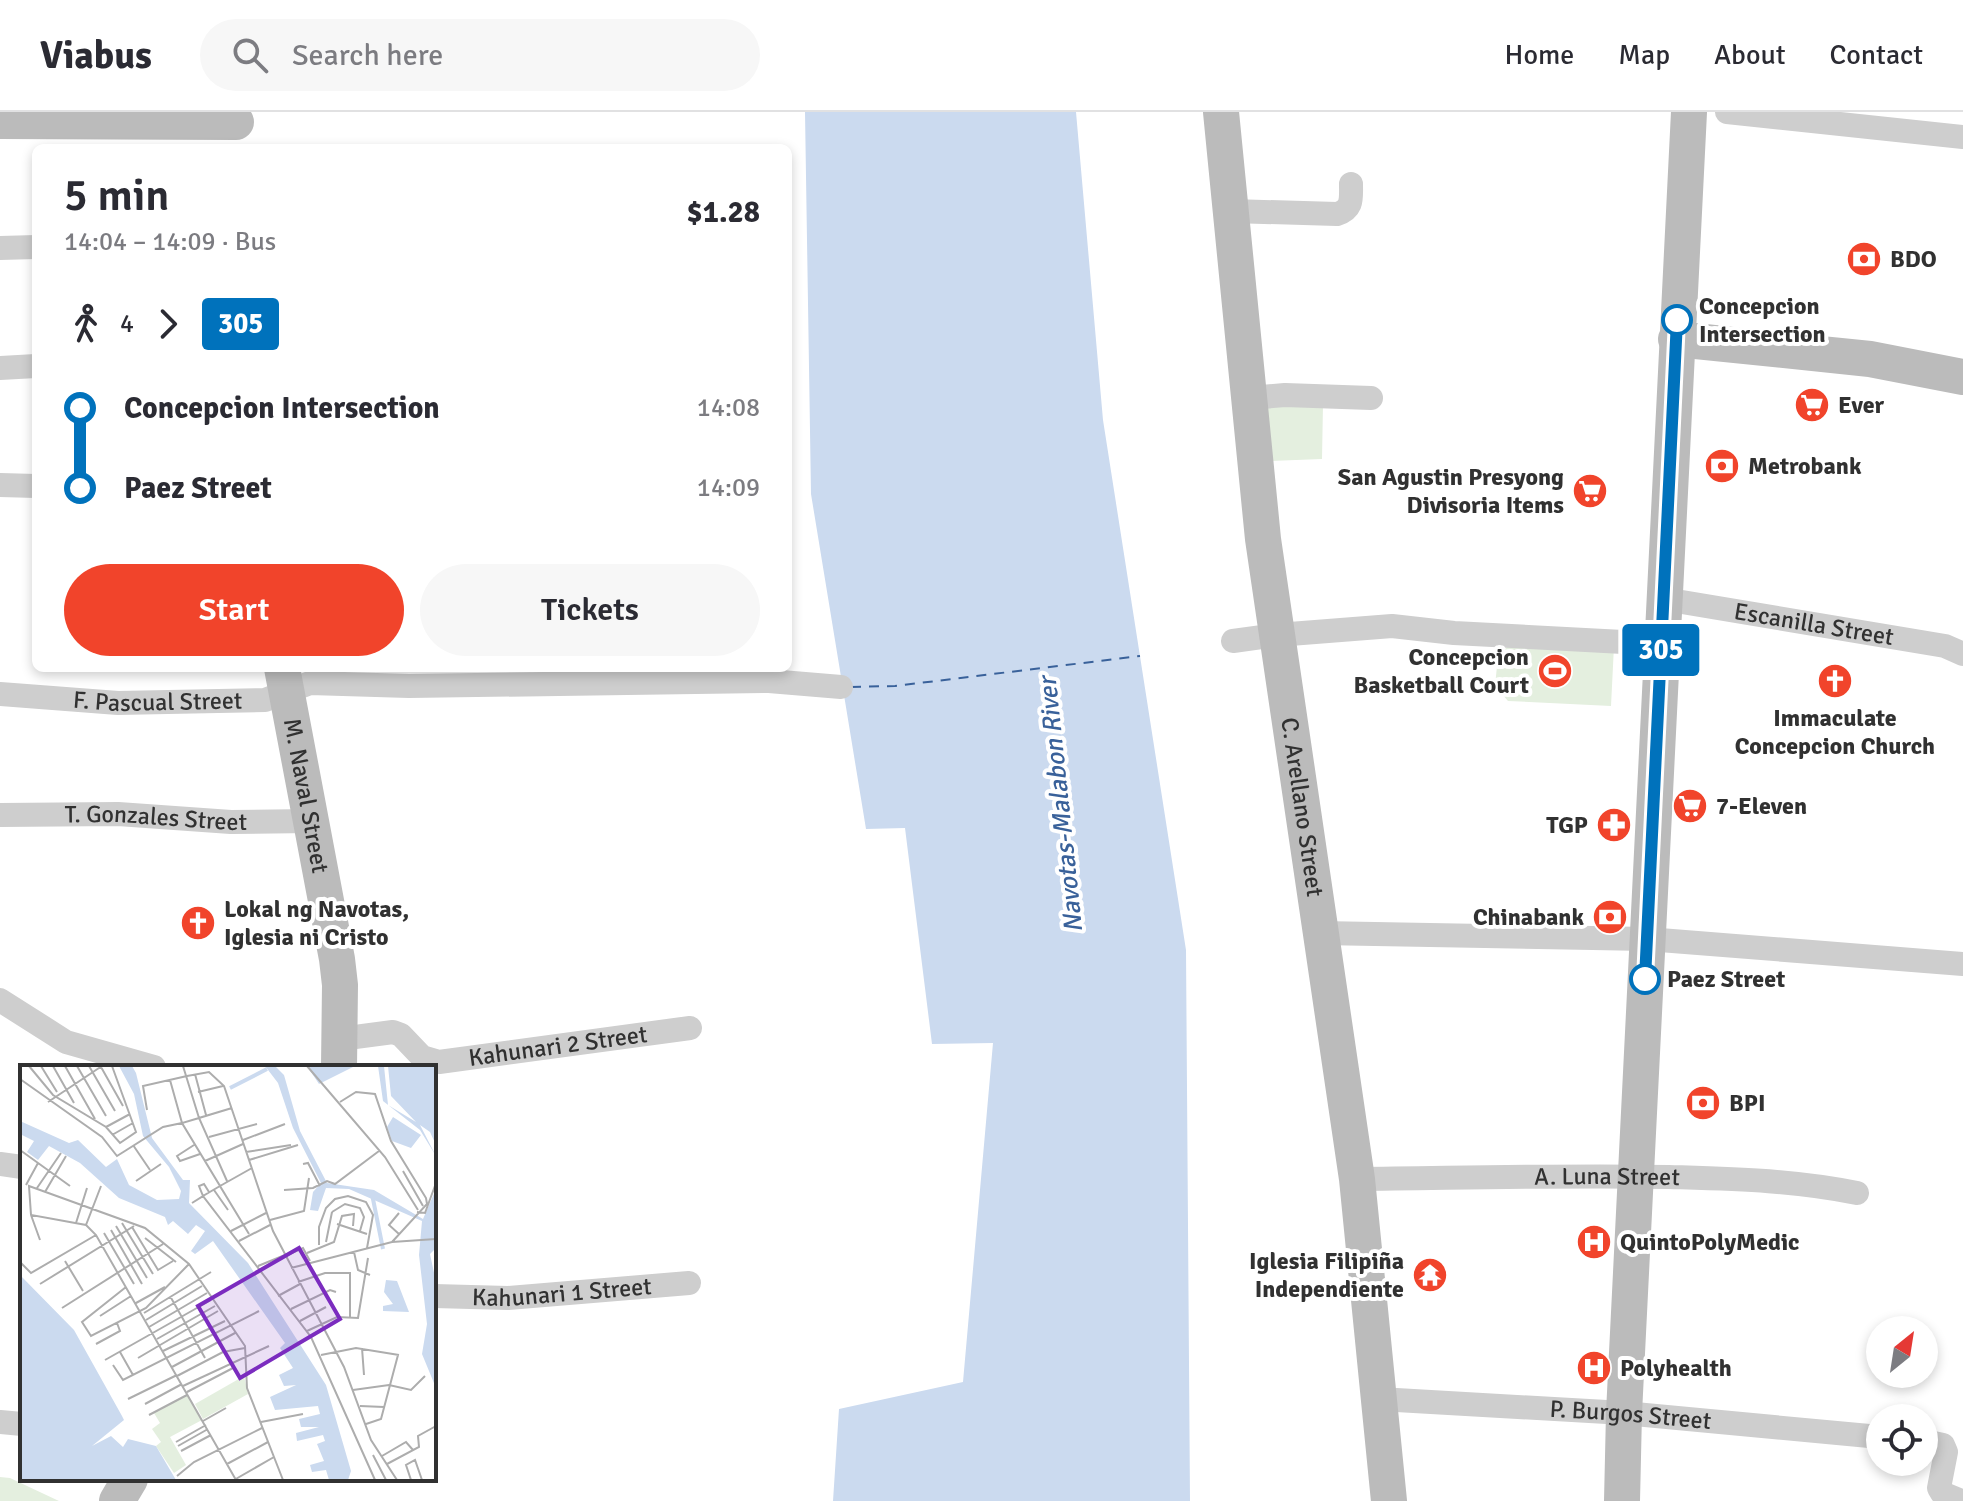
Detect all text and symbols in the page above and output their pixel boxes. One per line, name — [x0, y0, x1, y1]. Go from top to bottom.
search box — [200, 19, 760, 91]
text: Viabus — [40, 32, 152, 79]
icon: search — [228, 33, 272, 77]
text: Search here — [292, 37, 443, 74]
text: Home — [1505, 38, 1574, 72]
text: Map — [1618, 38, 1670, 72]
text: About — [1714, 38, 1786, 72]
text: Contact — [1830, 38, 1923, 72]
text: 5 min — [64, 169, 169, 223]
text: $1.28 — [687, 194, 760, 231]
text: 14:04 – 14:09 · Bus — [64, 226, 276, 258]
bank icon: BDO — [1845, 240, 1883, 278]
place label: BDO — [1890, 244, 1937, 274]
place label: Concepcion Intersection — [1699, 291, 1826, 349]
icon: walk — [64, 302, 108, 346]
icon: forward — [146, 302, 190, 346]
marker: Concepcion Intersection — [1662, 305, 1692, 335]
text: 305 — [218, 307, 263, 341]
text: 4 — [120, 308, 134, 340]
supermarket icon: Ever — [1793, 386, 1831, 424]
text: Concepcion Intersection — [124, 390, 440, 427]
place label: Ever — [1838, 390, 1885, 420]
text: 14:08 — [697, 392, 760, 424]
bank icon: Metrobank — [1703, 447, 1741, 485]
place label: Metrobank — [1748, 451, 1862, 481]
place label: San Agustin Presyong Divisoria Items — [1338, 462, 1564, 520]
text: Paez Street — [124, 470, 272, 507]
text: 14:09 — [697, 472, 760, 504]
supermarket icon: San Agustin Presyong Divisoria Items — [1571, 472, 1609, 510]
button: Start — [64, 564, 404, 656]
button: Tickets — [420, 564, 760, 656]
street label: Escanilla Street — [1732, 596, 1896, 652]
line badge: 305 — [1615, 624, 1707, 676]
text: 305 — [1638, 633, 1684, 667]
place label: Concepcion Basketball Court — [1353, 642, 1529, 700]
sports icon: Concepcion Basketball Court — [1536, 652, 1574, 690]
church icon: Immaculate Concepcion Church — [1816, 662, 1854, 700]
water label: Navotas-Malabon River — [1031, 672, 1090, 934]
street label: F. Pascual Street — [72, 685, 242, 718]
place label: Immaculate Concepcion Church — [1735, 703, 1935, 761]
street label: M. Naval Street — [277, 716, 335, 876]
street label: C. Arellano Street — [1274, 716, 1330, 899]
supermarket icon: 7-Eleven — [1671, 787, 1709, 825]
place label: 7-Eleven — [1716, 791, 1807, 821]
street label: T. Gonzales Street — [65, 799, 247, 837]
pharmacy icon: TGP — [1595, 806, 1633, 844]
place label: TGP — [1546, 810, 1588, 840]
place label: Lokal ng Navotas, Iglesia ni Cristo — [224, 894, 409, 952]
bank icon: Chinabank — [1591, 898, 1629, 936]
place label: Chinabank — [1473, 902, 1584, 932]
church icon: Lokal ng Navotas, Iglesia ni Cristo — [179, 904, 217, 942]
marker: Paez Street — [1630, 964, 1660, 994]
place label: Paez Street — [1667, 964, 1785, 994]
street label: Kahunari 2 Street — [467, 1019, 649, 1073]
inset map — [20, 1065, 436, 1481]
bank icon: BPI — [1684, 1084, 1722, 1122]
place label: BPI — [1729, 1088, 1765, 1118]
street label: A. Luna Street — [1534, 1161, 1680, 1192]
hospital icon: QuintoPolyMedic — [1575, 1223, 1613, 1261]
place label: QuintoPolyMedic — [1620, 1227, 1800, 1257]
place label: Iglesia Filipiña Independiente — [1249, 1246, 1404, 1304]
temple icon: Iglesia Filipiña Independiente — [1411, 1256, 1449, 1294]
street label: Kahunari 1 Street — [472, 1271, 653, 1313]
north arrow — [1866, 1316, 1938, 1388]
map controls — [1866, 1316, 1938, 1476]
hospital icon: Polyhealth — [1575, 1349, 1613, 1387]
place label: Polyhealth — [1620, 1353, 1732, 1383]
street label: P. Burgos Street — [1549, 1394, 1713, 1436]
button: locate — [1866, 1404, 1938, 1476]

